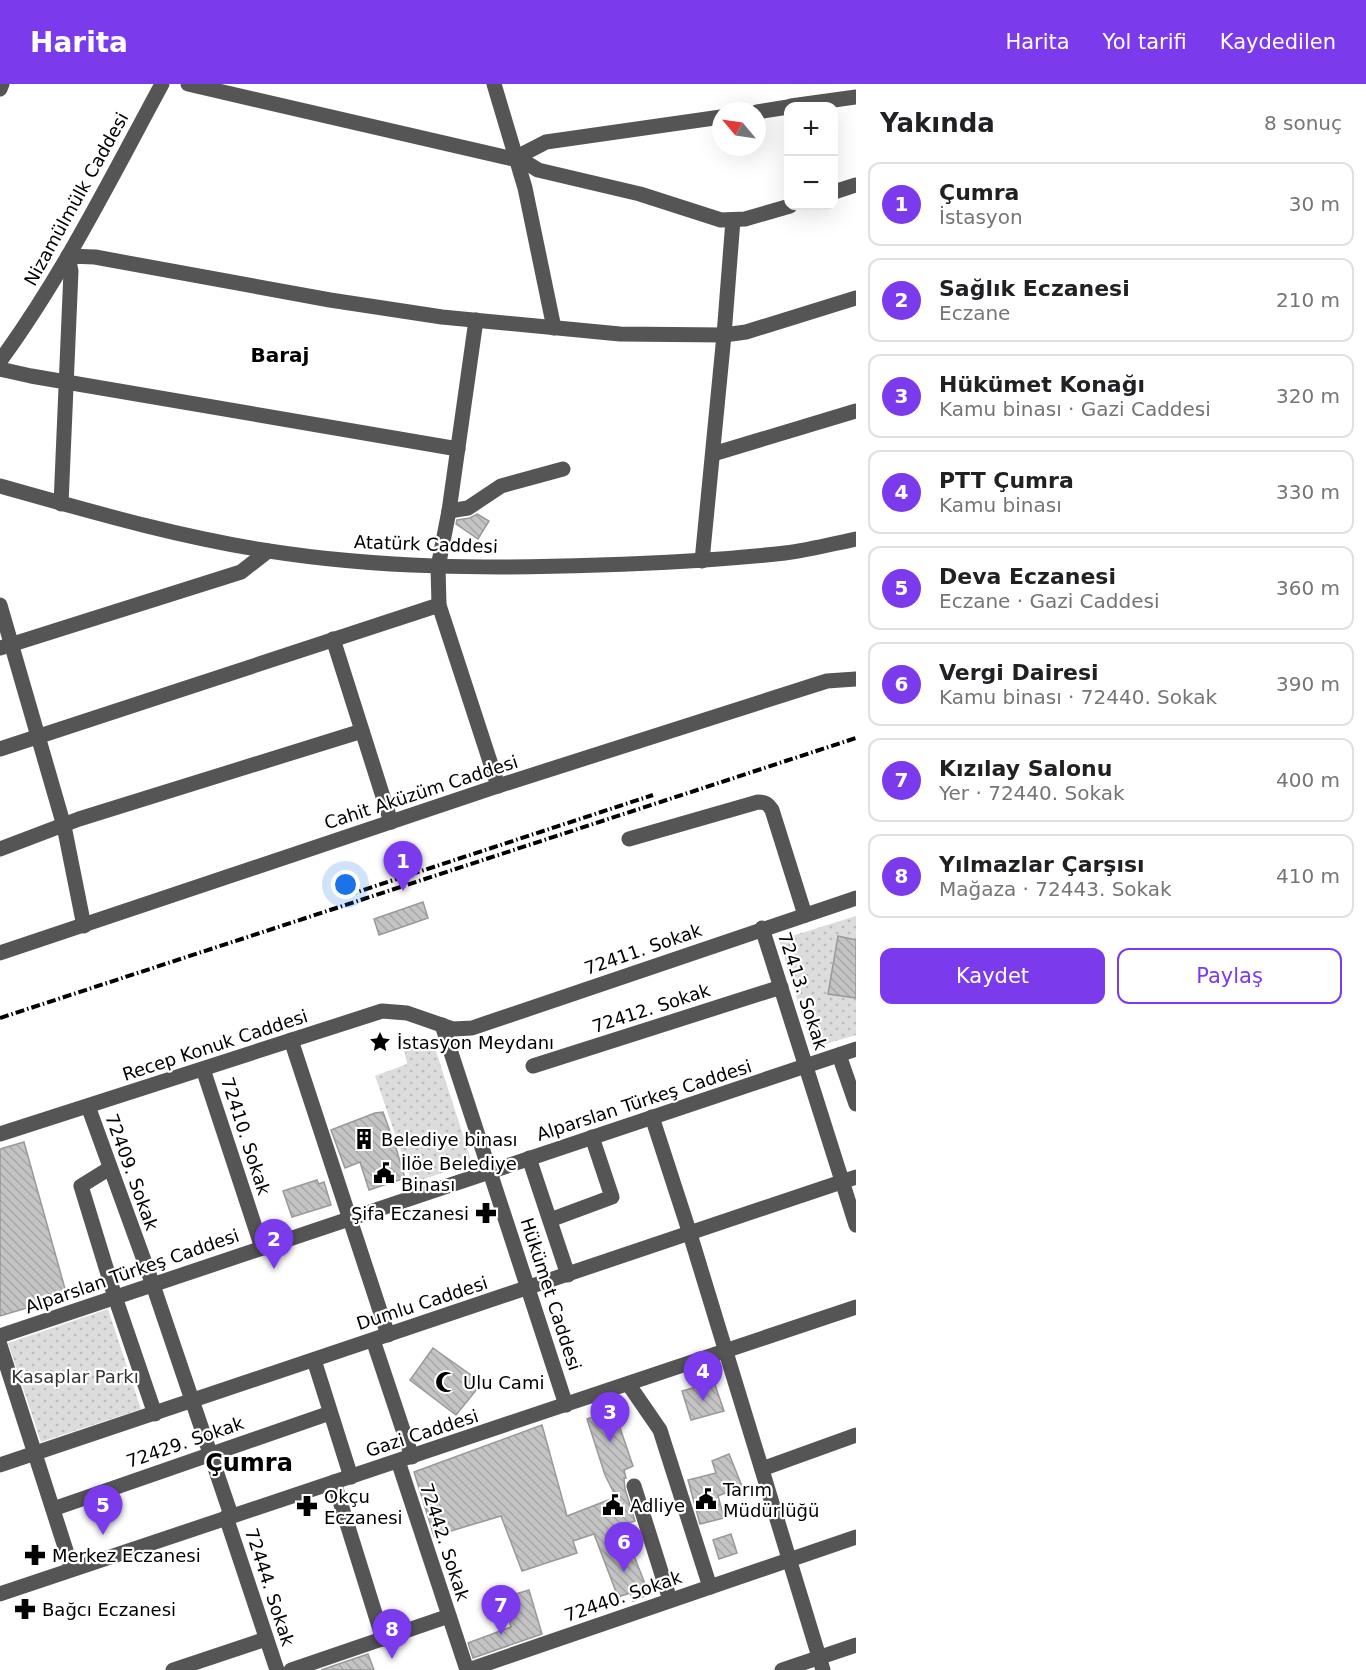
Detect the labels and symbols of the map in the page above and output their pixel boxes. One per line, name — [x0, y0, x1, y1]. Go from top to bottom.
north arrow — [712, 102, 766, 156]
street label: Nizamülmülk Caddesi — [20, 109, 132, 289]
district label: Baraj — [251, 343, 309, 367]
street label: Atatürk Caddesi — [354, 531, 498, 557]
street label: Cahit Aküzüm Caddesi — [322, 751, 520, 833]
pin: 1 — [384, 842, 422, 891]
your location — [331, 870, 360, 899]
street label: 72411. Sokak — [582, 919, 705, 979]
street label: 72413. Sokak — [774, 929, 832, 1053]
street label: 72412. Sokak — [589, 979, 713, 1037]
street label: Recep Konuk Caddesi — [120, 1005, 310, 1085]
place icon: İstasyon Meydanı — [368, 1030, 392, 1054]
place label: İstasyon Meydanı — [397, 1032, 554, 1053]
street label: Alparslan Türkeş Caddesi — [534, 1055, 754, 1145]
street label: 72410. Sokak — [217, 1074, 275, 1198]
street label: 72409. Sokak — [101, 1111, 163, 1234]
building icon: Belediye binası — [352, 1127, 376, 1151]
place label: Belediye binası — [381, 1129, 518, 1150]
place label: İlöe Belediye Binası — [401, 1153, 517, 1195]
public building icon: İlöe Belediye Binası — [372, 1161, 396, 1185]
pharmacy icon: Şifa Eczanesi — [474, 1201, 498, 1225]
place label: Şifa Eczanesi — [351, 1203, 469, 1224]
street label: Hükümet Caddesi — [516, 1215, 586, 1373]
pin: 2 — [254, 1220, 294, 1269]
street label: Alparslan Türkeş Caddesi — [22, 1224, 242, 1318]
street label: Dumlu Caddesi — [354, 1272, 490, 1334]
pin: 4 — [684, 1352, 722, 1401]
park label: Kasaplar Parkı — [11, 1366, 139, 1387]
mosque icon: Ulu Cami — [434, 1370, 458, 1394]
place label: Ulu Cami — [463, 1372, 544, 1393]
pin: 3 — [590, 1392, 630, 1442]
street label: Gazi Caddesi — [363, 1405, 481, 1461]
street label: 72429. Sokak — [124, 1412, 247, 1472]
district label: Çumra — [205, 1449, 293, 1477]
place label: Tarım Müdürlüğü — [722, 1479, 819, 1521]
street label: 72442. Sokak — [416, 1480, 474, 1604]
pin: 5 — [84, 1486, 122, 1535]
place label: Okçu Eczanesi — [324, 1486, 403, 1528]
public building icon: Tarım Müdürlüğü — [694, 1487, 718, 1511]
public building icon: Adliye — [601, 1493, 625, 1517]
pharmacy icon: Okçu Eczanesi — [295, 1494, 319, 1518]
place label: Adliye — [630, 1495, 685, 1516]
pin: 6 — [604, 1522, 644, 1572]
street label: 72444. Sokak — [241, 1525, 299, 1649]
pharmacy icon: Merkez Eczanesi — [23, 1543, 47, 1567]
place label: Merkez Eczanesi — [52, 1545, 201, 1566]
street label: 72440. Sokak — [562, 1566, 685, 1626]
pin: 7 — [482, 1586, 520, 1635]
pharmacy icon: Bağcı Eczanesi — [13, 1597, 37, 1621]
place label: Bağcı Eczanesi — [42, 1599, 176, 1620]
pin: 8 — [372, 1610, 412, 1659]

